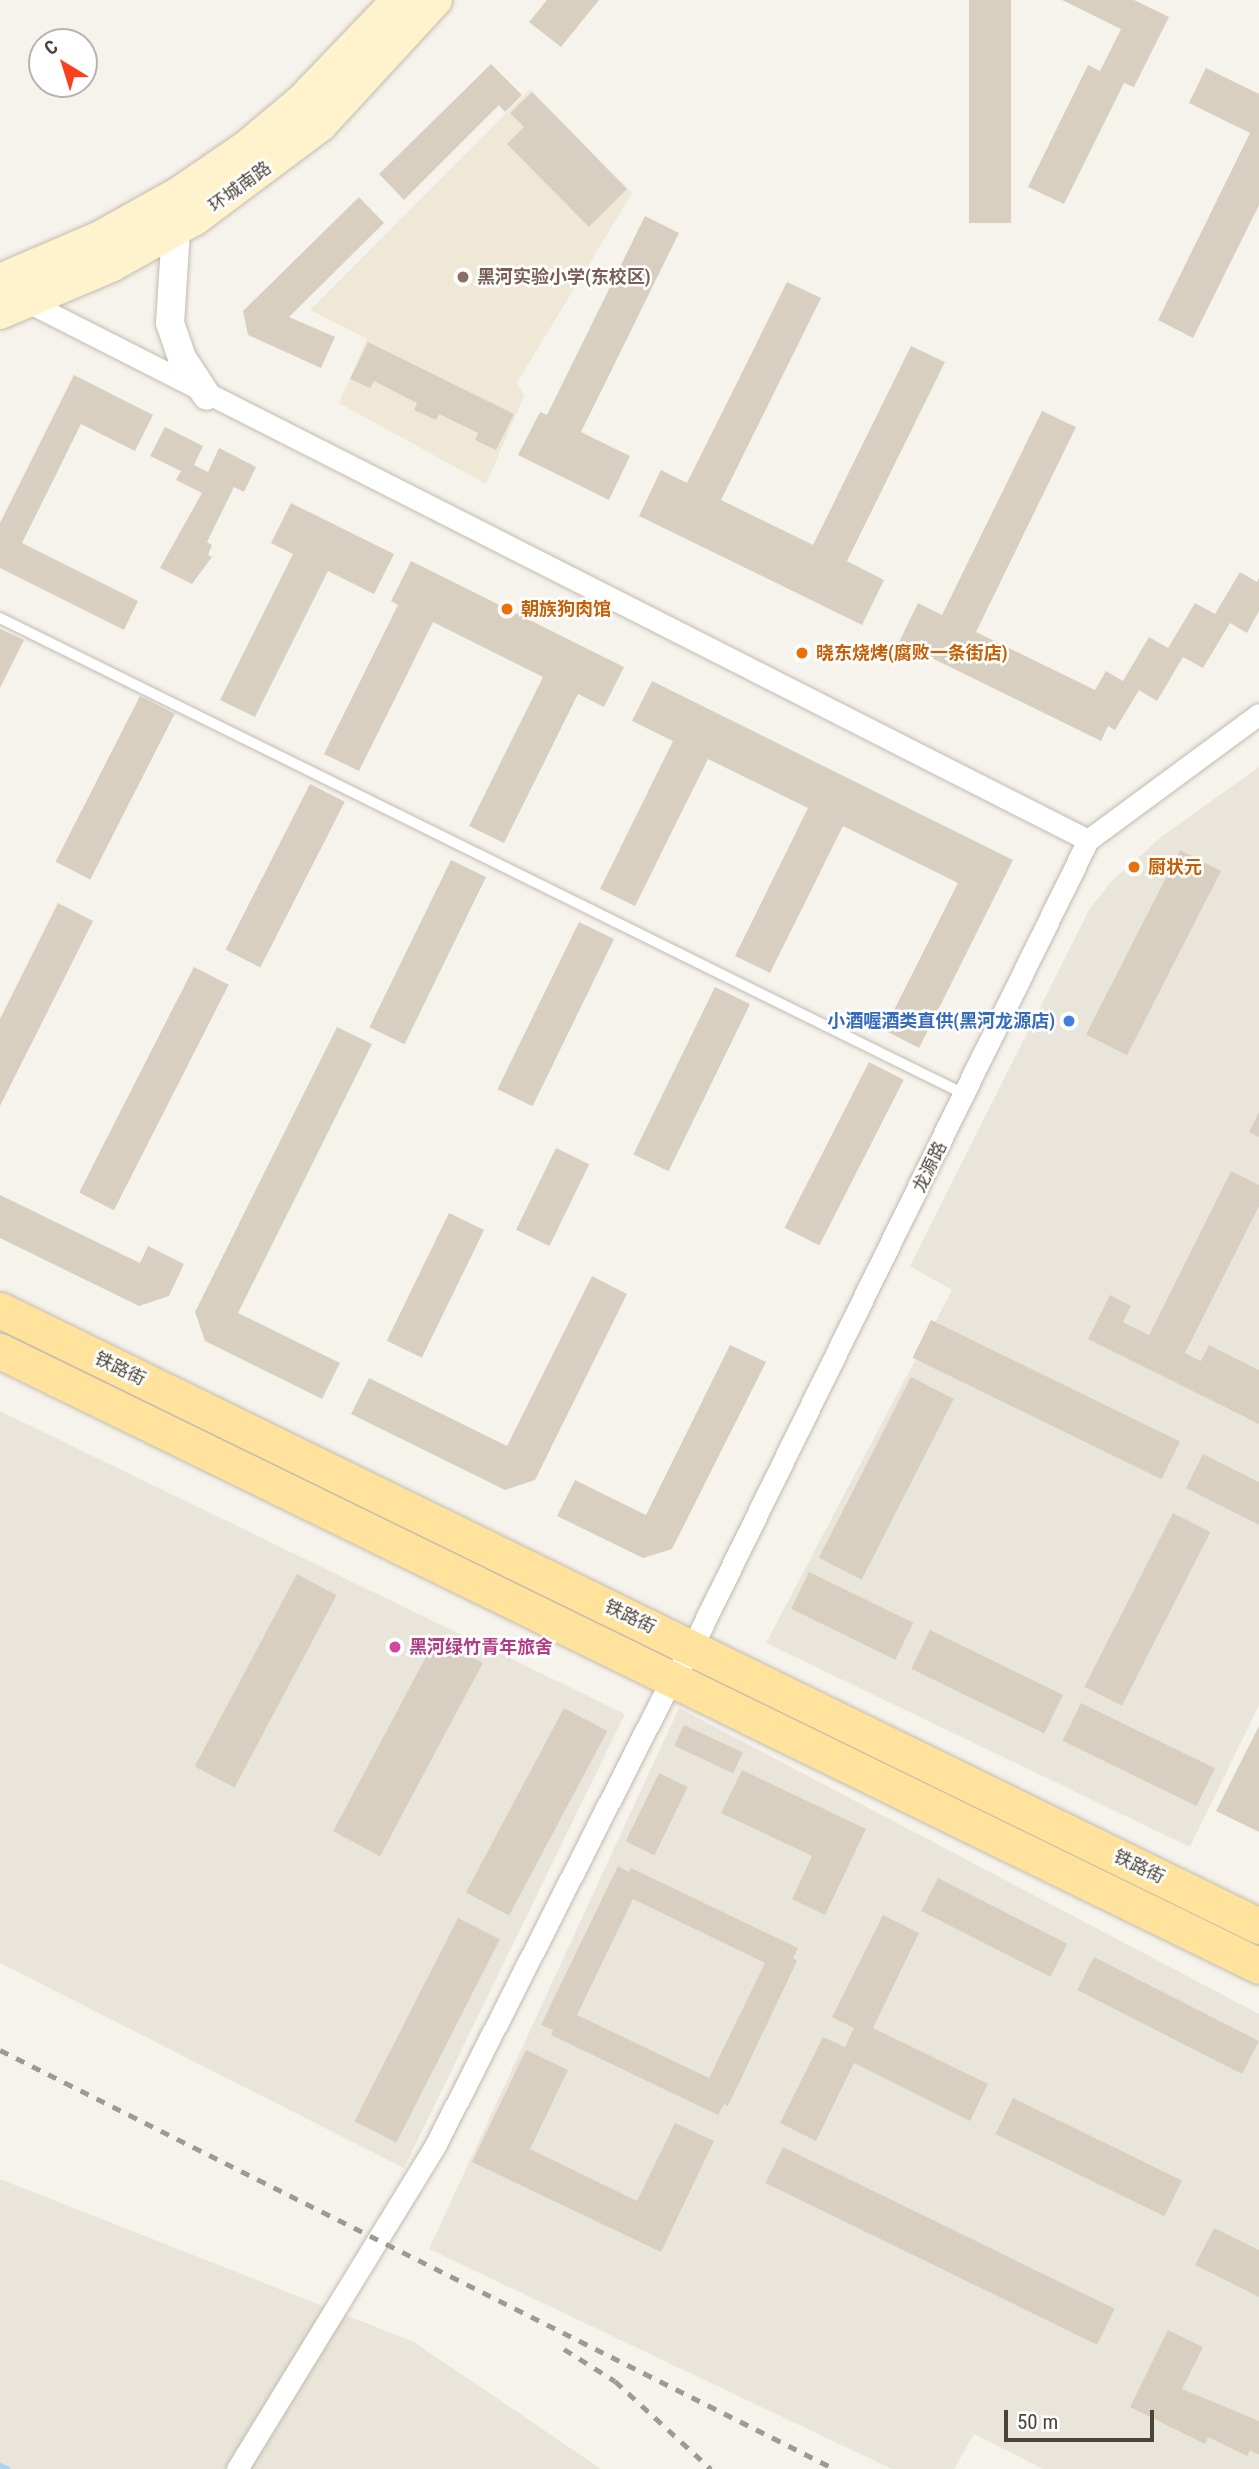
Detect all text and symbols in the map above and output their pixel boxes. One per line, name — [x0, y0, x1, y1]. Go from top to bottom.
north arrow — [28, 28, 98, 98]
text: С — [40, 35, 62, 60]
street label: 环城南路 — [205, 157, 275, 217]
place label: 黑河实验小学(东校区) — [477, 266, 651, 288]
marker: 黑河实验小学(东校区) — [455, 269, 471, 285]
place label: 朝族狗肉馆 — [521, 598, 611, 620]
marker: 朝族狗肉馆 — [499, 601, 515, 617]
place label: 晓东烧烤(腐败一条街店) — [816, 642, 1008, 664]
marker: 晓东烧烤(腐败一条街店) — [794, 645, 810, 661]
place label: 厨状元 — [1148, 856, 1202, 878]
marker: 厨状元 — [1126, 859, 1142, 875]
place label: 小酒喔酒类直供(黑河龙源店) — [827, 1010, 1055, 1032]
marker: 小酒喔酒类直供(黑河龙源店) — [1061, 1013, 1077, 1029]
street label: 龙源路 — [908, 1138, 952, 1196]
street label: 铁路街 — [91, 1347, 149, 1391]
street label: 铁路街 — [601, 1595, 659, 1639]
place label: 黑河绿竹青年旅舍 — [409, 1636, 553, 1658]
marker: 黑河绿竹青年旅舍 — [387, 1639, 403, 1655]
street label: 铁路街 — [1110, 1845, 1168, 1889]
scale bar — [1007, 2396, 1158, 2440]
text: 50 m — [1017, 2410, 1058, 2434]

